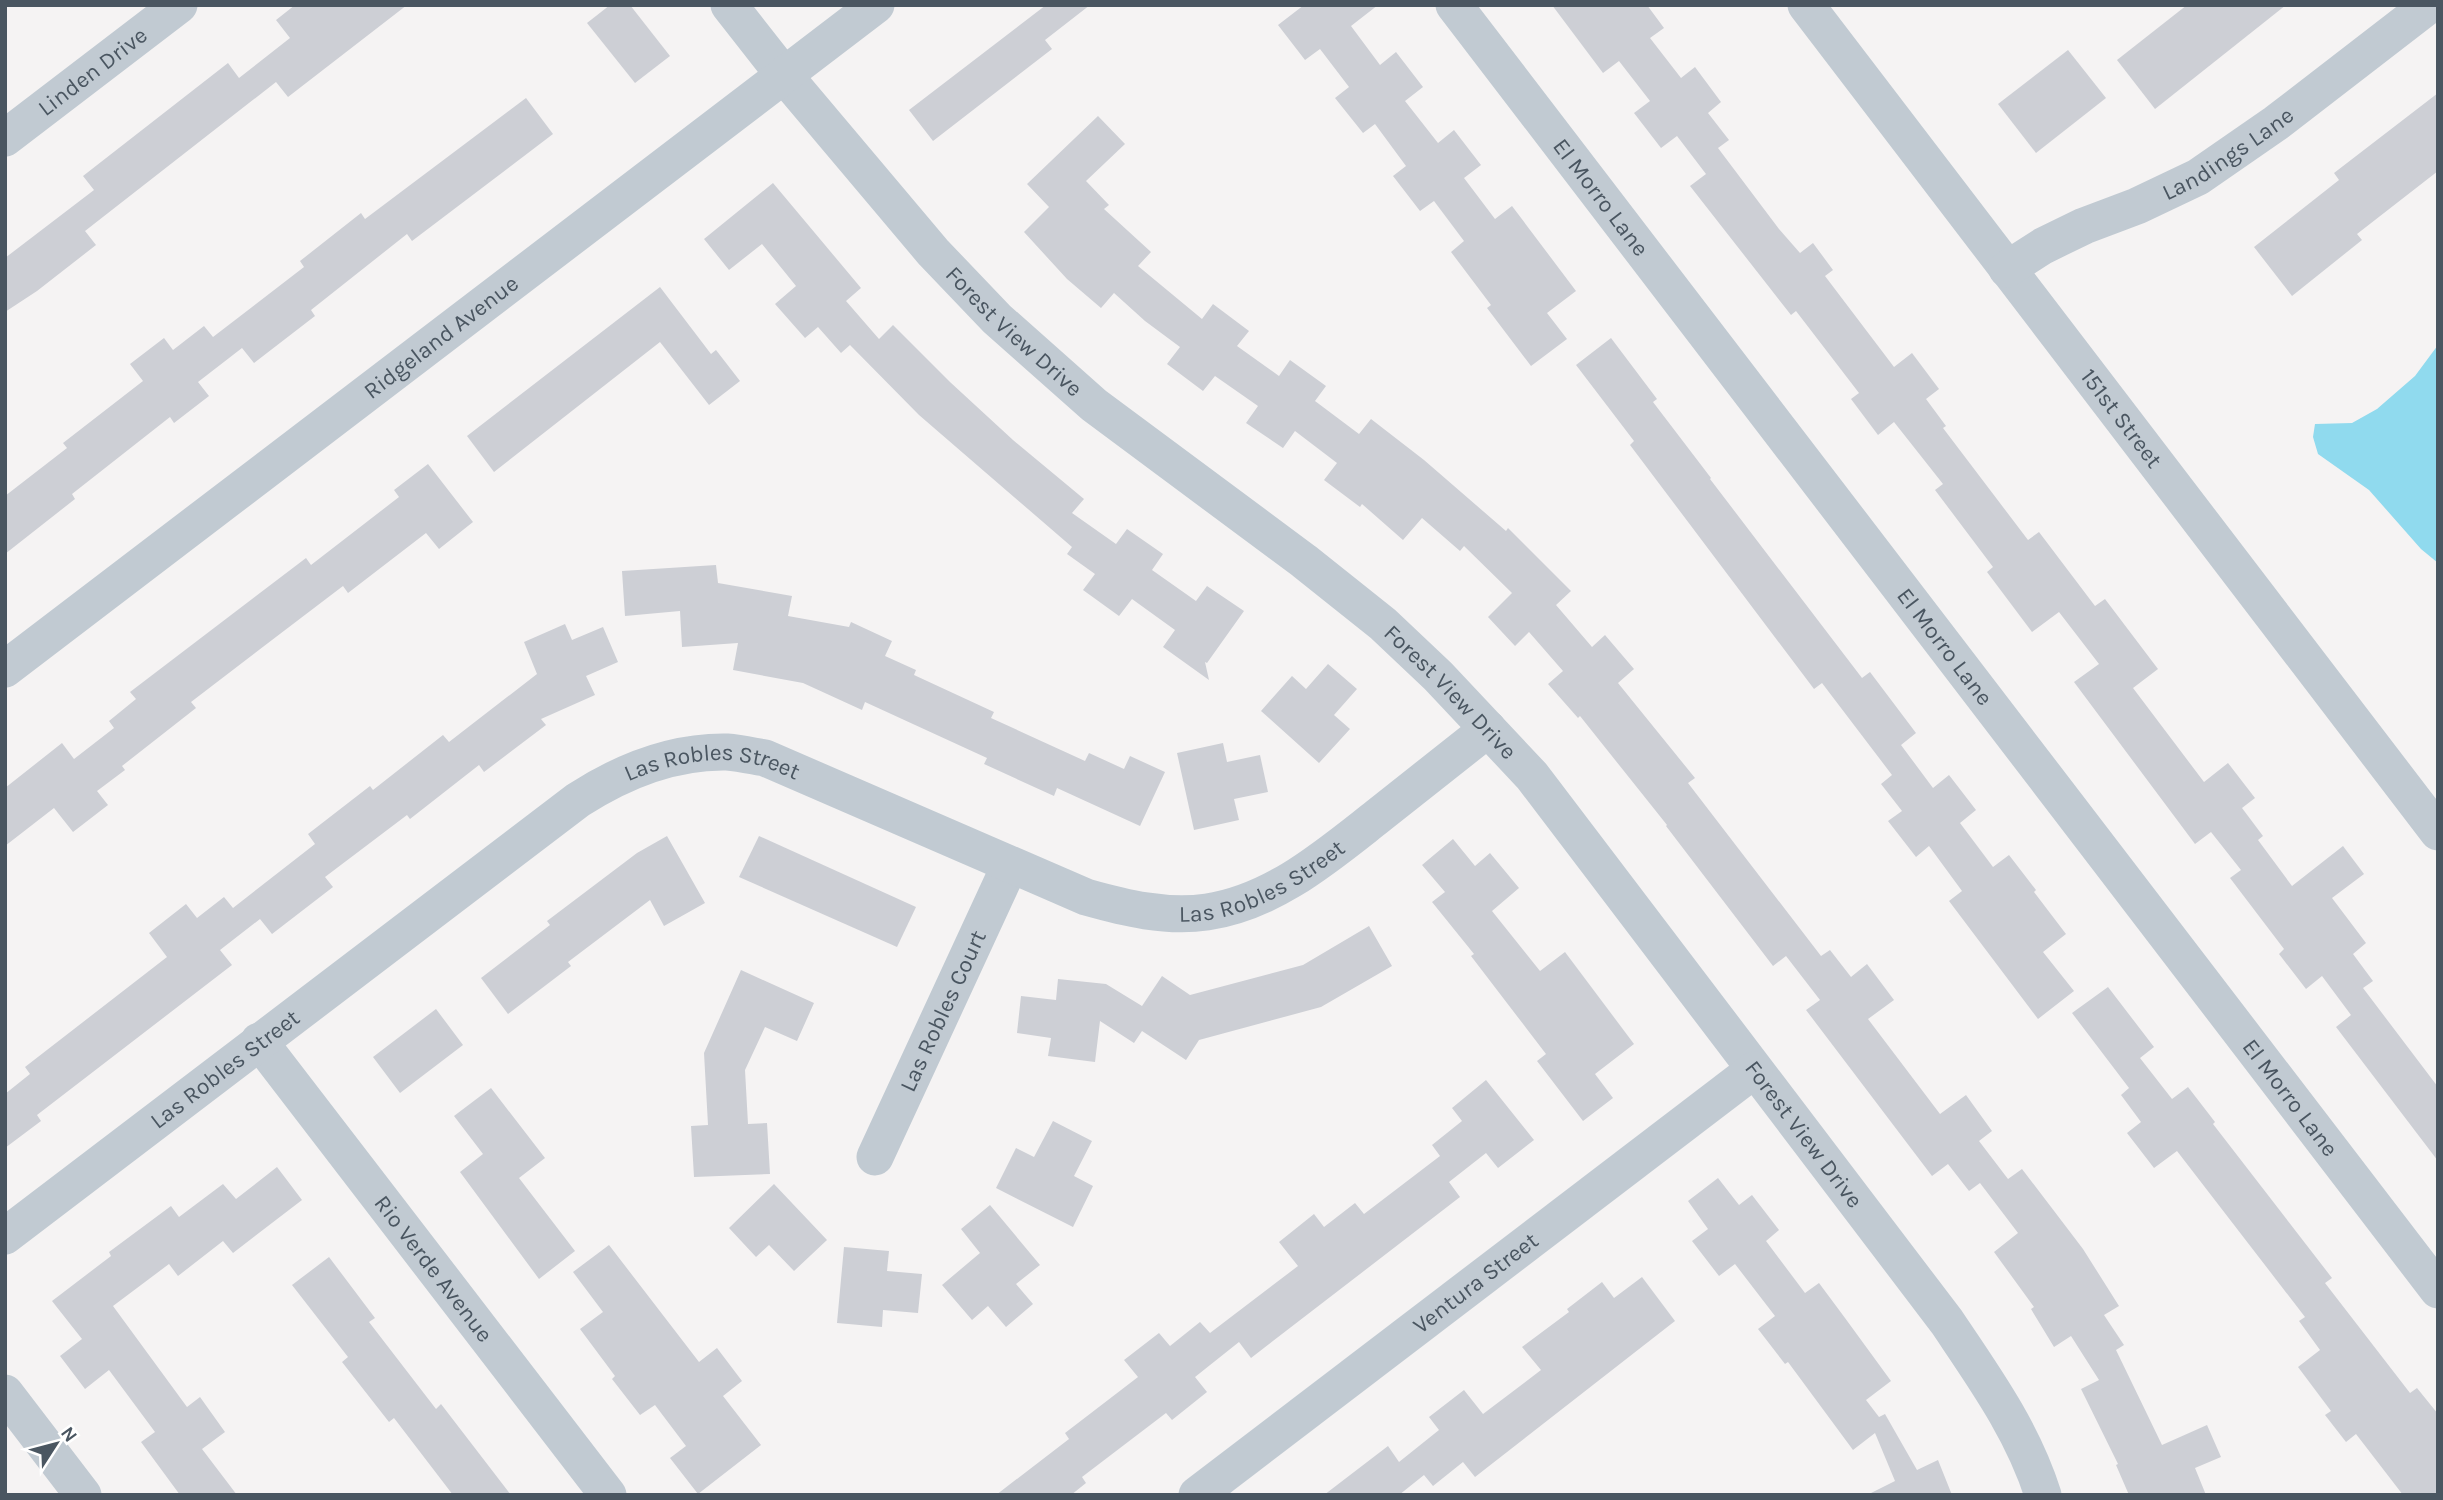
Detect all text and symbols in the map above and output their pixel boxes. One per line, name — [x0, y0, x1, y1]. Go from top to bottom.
street label: Linden Drive — [33, 21, 152, 121]
street label: Landings Lane — [2158, 101, 2299, 206]
street label: El Morro Lane — [1548, 133, 1655, 261]
street label: Forest View Drive — [940, 261, 1088, 402]
street label: Ridgeland Avenue — [358, 269, 523, 404]
street label: 151st Street — [2075, 363, 2168, 473]
street label: El Morro Lane — [1892, 582, 1999, 711]
street label: Forest View Drive — [1379, 619, 1522, 765]
street label: Las Robles Street — [620, 738, 804, 787]
street label: Las Robles Street — [1179, 834, 1350, 927]
street label: Las Robles Court — [894, 926, 992, 1096]
street label: Las Robles Street — [145, 1003, 305, 1134]
street label: El Morro Lane — [2237, 1033, 2344, 1162]
street label: Forest View Drive — [1740, 1055, 1869, 1213]
street label: Rio Verde Avenue — [369, 1190, 499, 1347]
street label: Ventura Street — [1407, 1226, 1543, 1339]
north arrow — [21, 1409, 91, 1479]
text: N — [56, 1423, 82, 1447]

